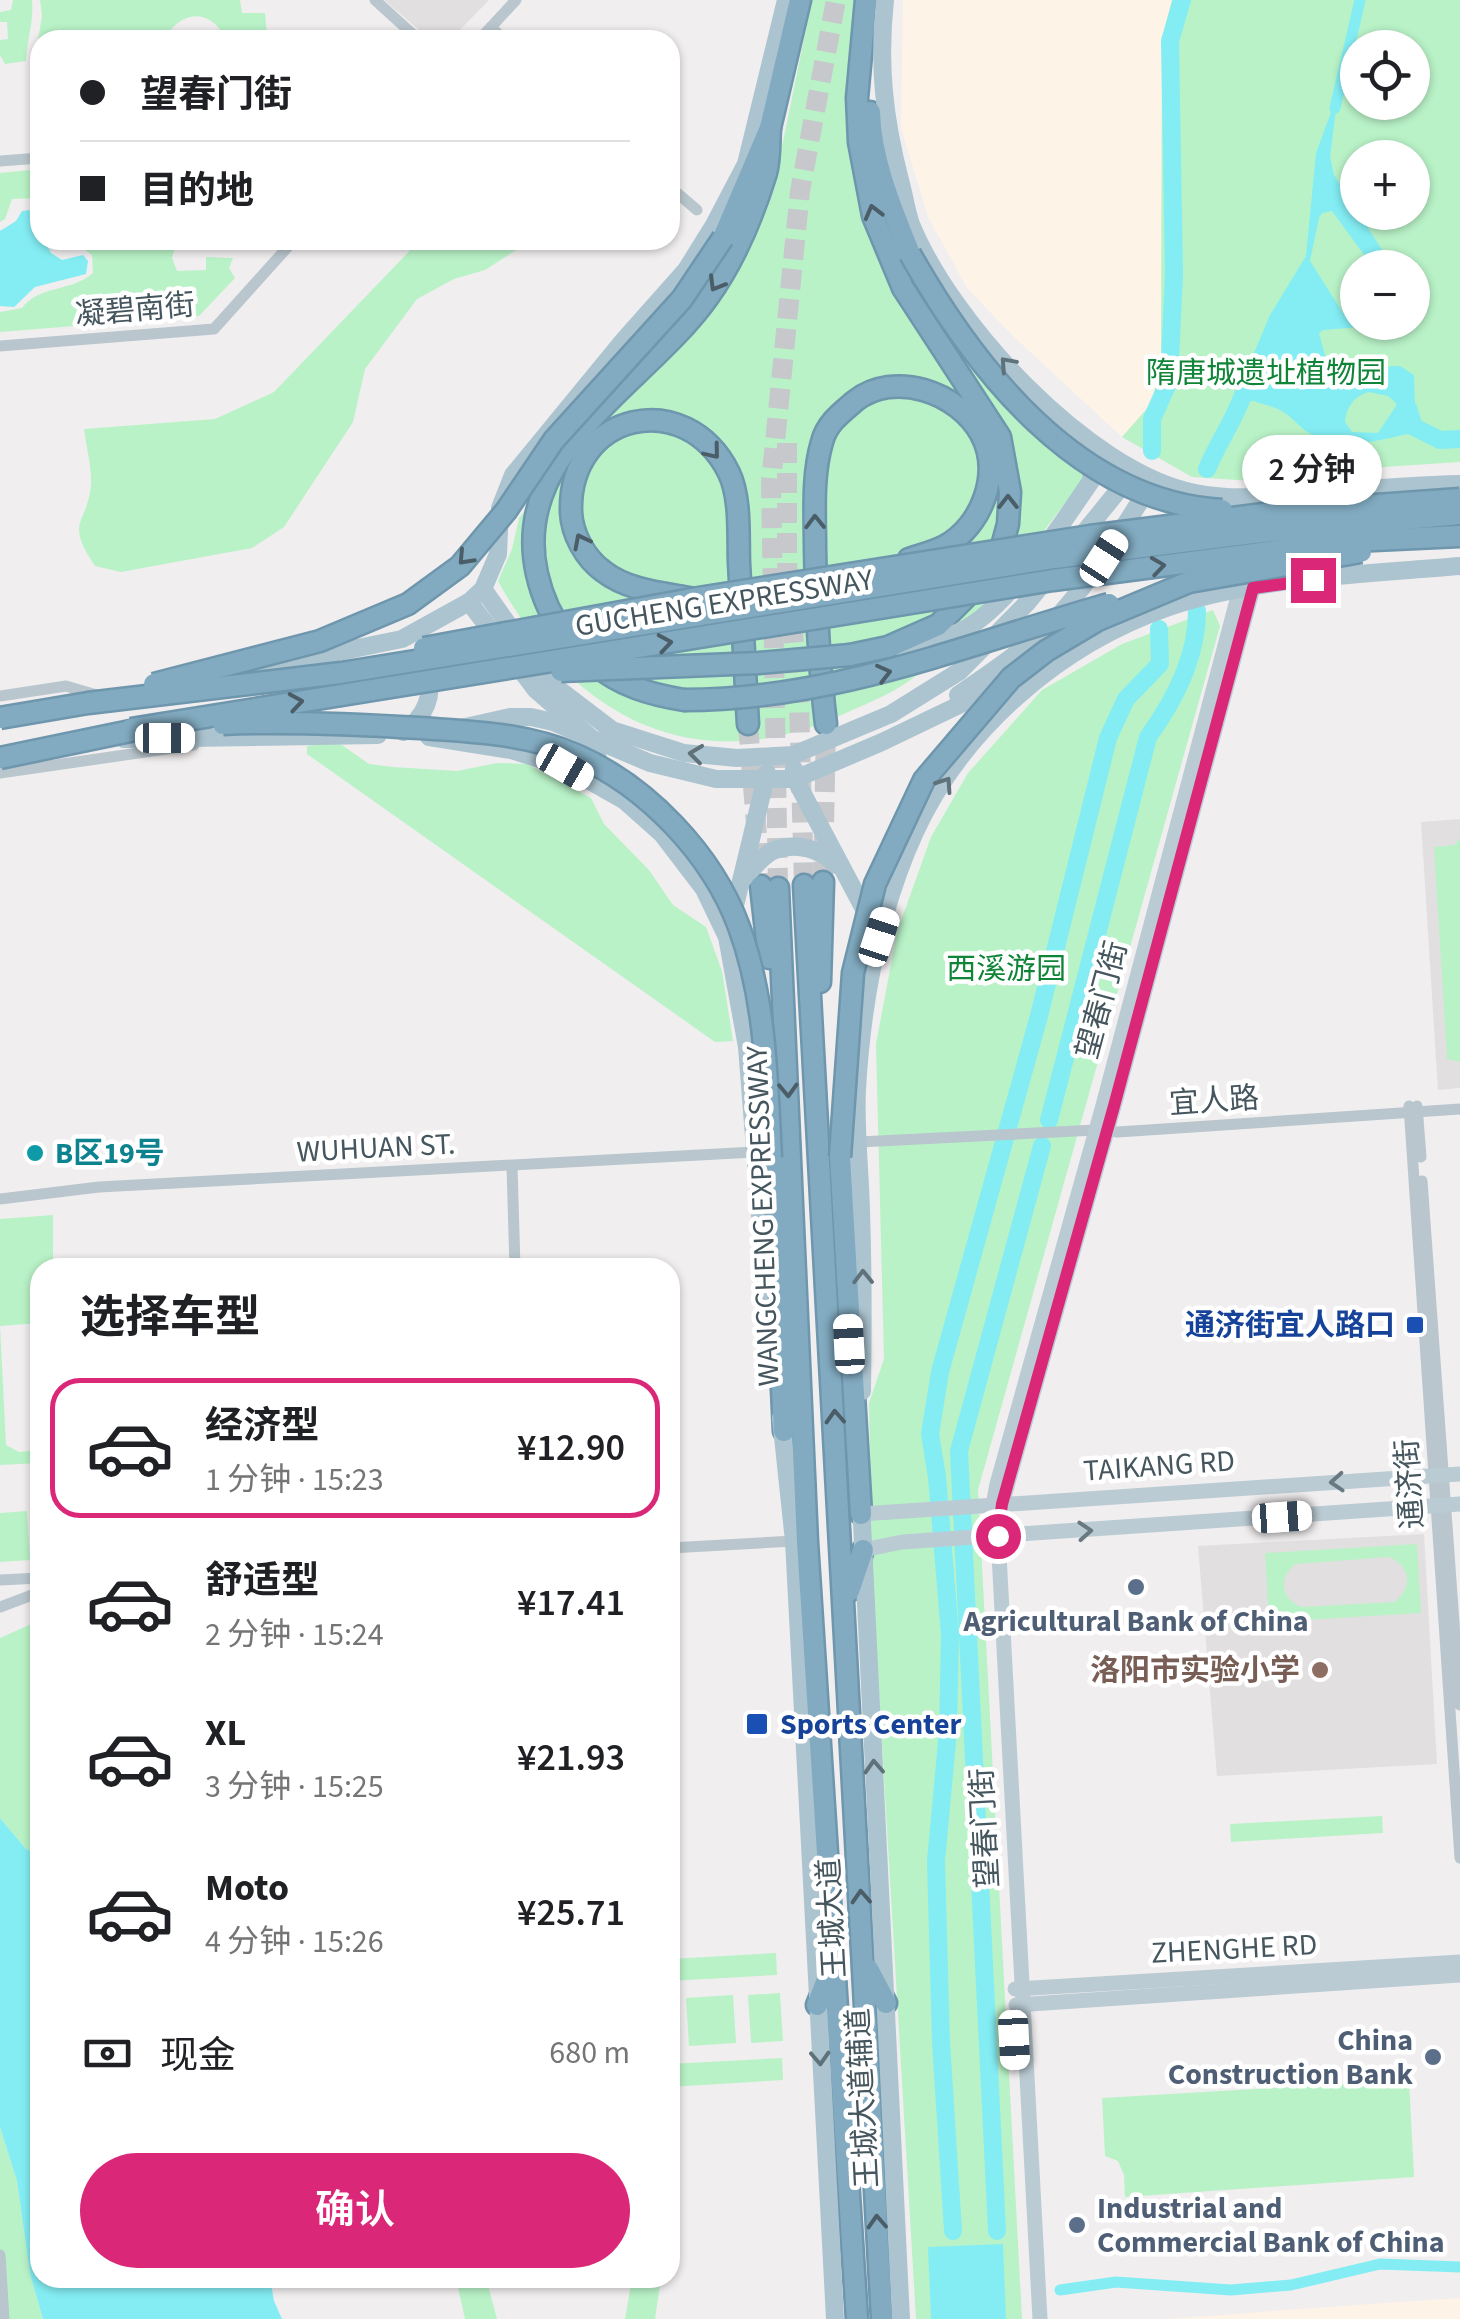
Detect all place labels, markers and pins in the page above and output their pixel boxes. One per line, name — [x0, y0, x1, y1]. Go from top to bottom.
place label: B区19号 — [55, 1132, 165, 1175]
marker: B区19号 — [24, 1142, 46, 1164]
place label: 通济街宜人路口 — [1185, 1304, 1395, 1347]
marker: 通济街宜人路口 — [1404, 1314, 1426, 1336]
marker: Agricultural Bank of China — [1125, 1576, 1147, 1598]
place label: Agricultural Bank of China — [962, 1600, 1309, 1643]
place label: 洛阳市实验小学 — [1090, 1649, 1300, 1692]
marker: 洛阳市实验小学 — [1309, 1659, 1331, 1681]
place label: Sports Center — [780, 1703, 962, 1746]
marker: Sports Center — [744, 1711, 770, 1737]
place label: China Construction Bank — [1168, 2019, 1414, 2096]
marker: China Construction Bank — [1422, 2046, 1444, 2068]
place label: Industrial and Commercial Bank of China — [1097, 2187, 1445, 2264]
marker: Industrial and Commercial Bank of China — [1066, 2214, 1088, 2236]

